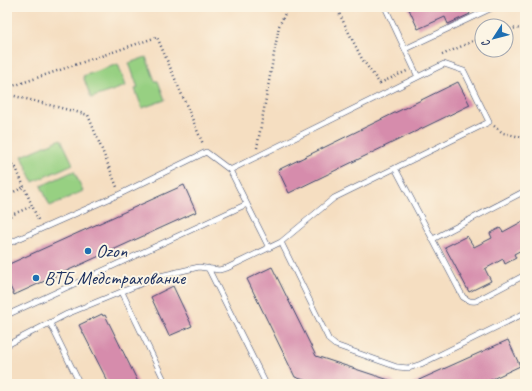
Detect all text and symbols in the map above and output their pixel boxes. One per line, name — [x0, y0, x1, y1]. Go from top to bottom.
north arrow — [474, 18, 514, 58]
text: С — [478, 36, 493, 50]
place label: Ozon — [96, 239, 128, 263]
marker: Ozon — [83, 246, 93, 256]
place label: ВТБ Медстрахование — [44, 266, 187, 290]
marker: ВТБ Медстрахование — [31, 273, 41, 283]

